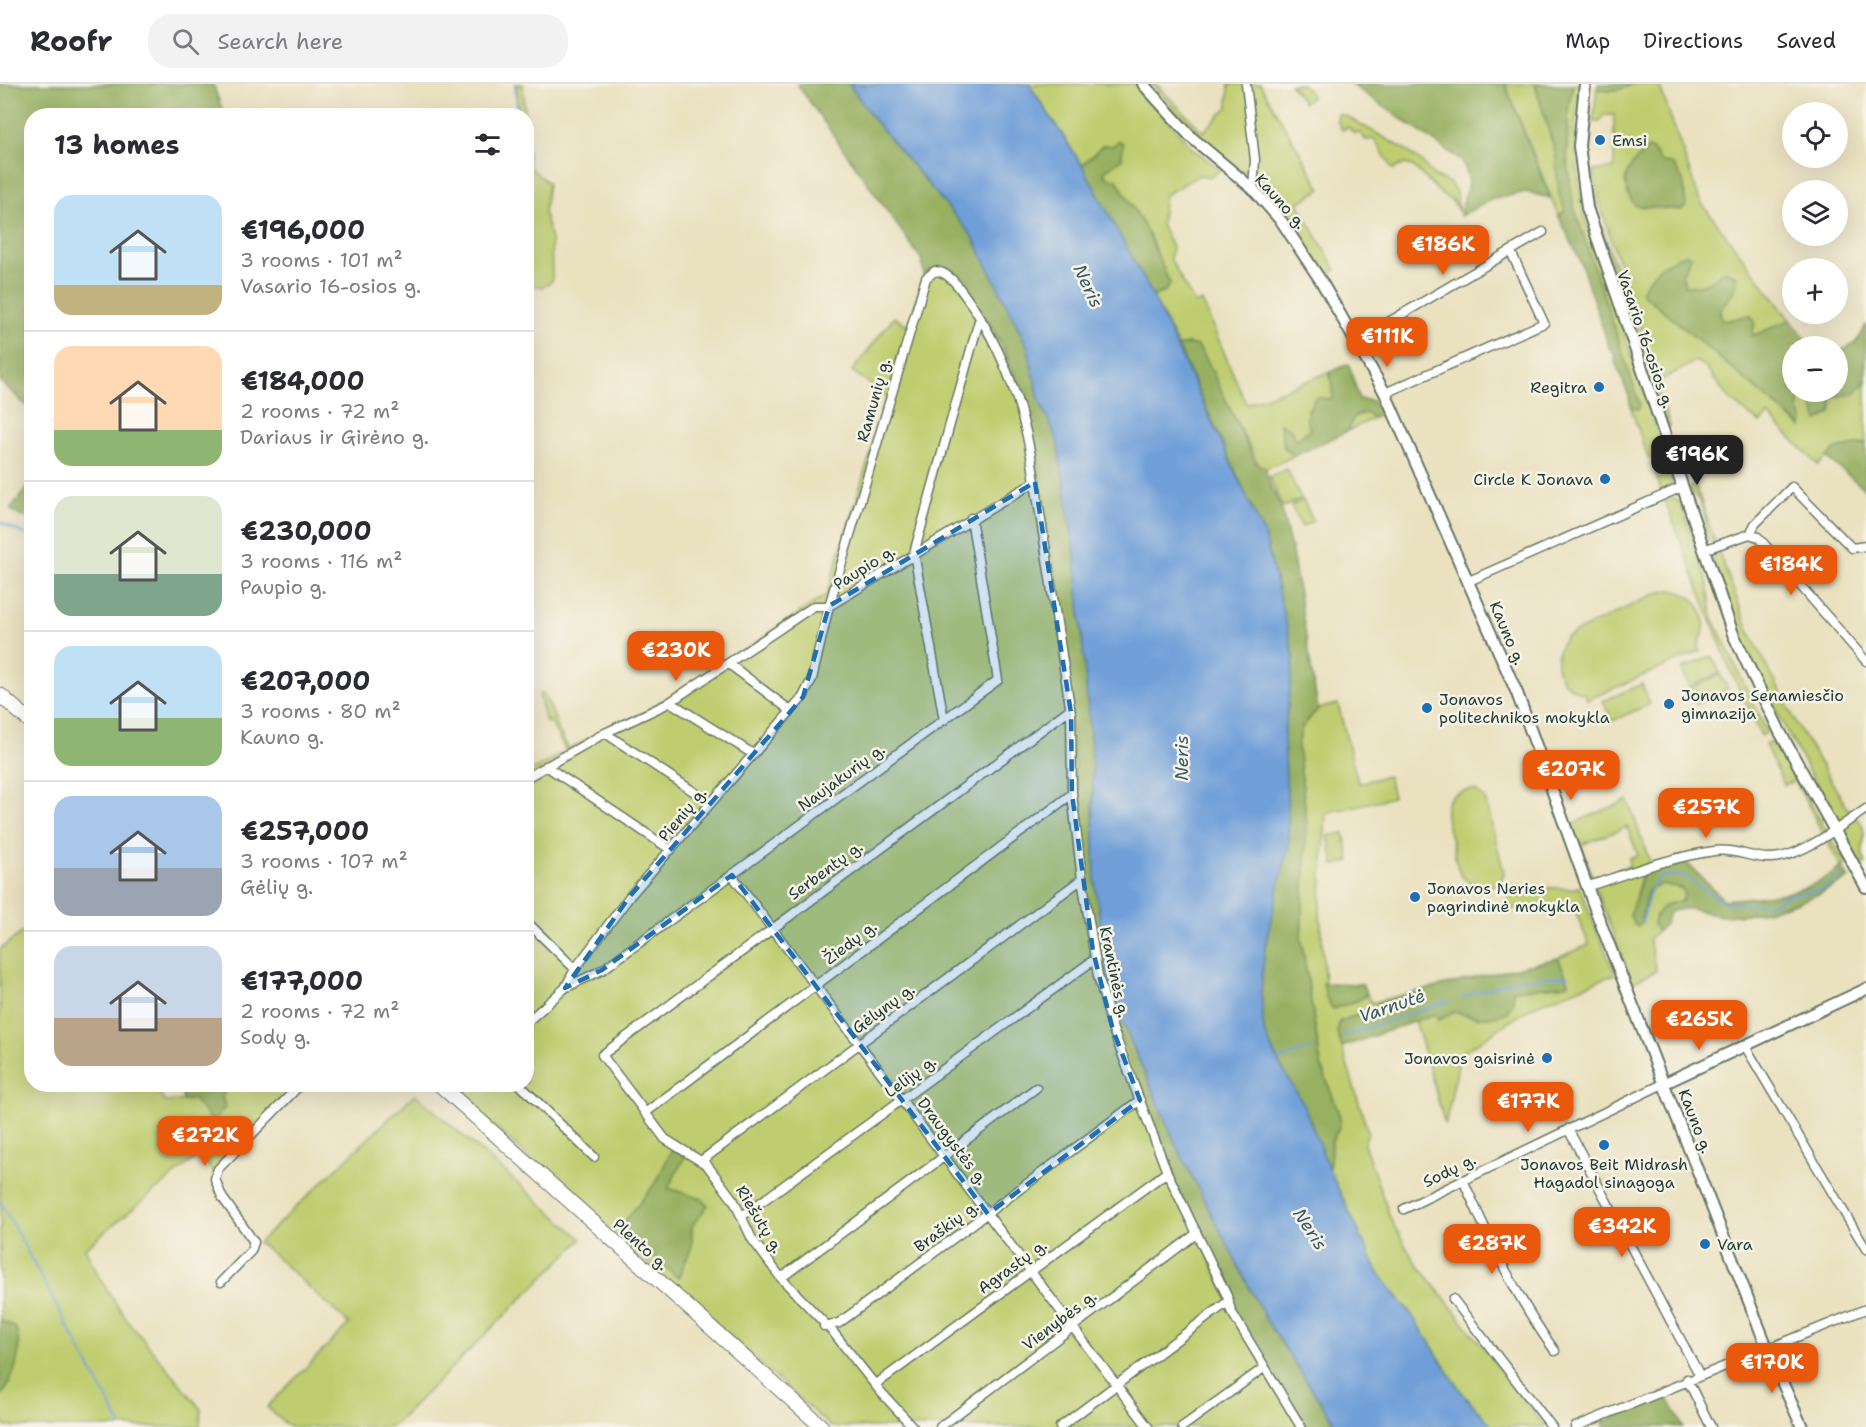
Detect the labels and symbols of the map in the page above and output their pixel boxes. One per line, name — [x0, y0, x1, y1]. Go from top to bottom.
place label: Emsi — [1612, 130, 1647, 151]
marker: Emsi — [1593, 133, 1607, 147]
street label: Kauno g. — [1250, 169, 1311, 233]
pin: €186K — [1401, 225, 1485, 276]
water label: Neris — [1068, 260, 1108, 312]
street label: Vasario 16-osios g. — [1612, 267, 1679, 411]
pin: €111K — [1345, 317, 1429, 368]
street label: Ramunių g. — [852, 356, 895, 444]
place label: Regitra — [1530, 377, 1587, 398]
marker: Regitra — [1592, 380, 1606, 394]
pin: €196K — [1655, 435, 1739, 486]
place label: Circle K Jonava — [1473, 469, 1593, 490]
marker: Circle K Jonava — [1598, 472, 1612, 486]
street label: Paupio g. — [829, 540, 899, 595]
pin: €184K — [1749, 545, 1833, 596]
street label: Kauno g. — [1485, 598, 1530, 668]
pin: €230K — [634, 631, 718, 682]
place label: Jonavos Senamiesčio gimnazija — [1681, 685, 1844, 724]
place label: Jonavos politechnikos mokykla — [1439, 689, 1610, 728]
marker: Jonavos Senamiesčio gimnazija — [1662, 697, 1676, 711]
marker: Jonavos politechnikos mokykla — [1420, 701, 1434, 715]
water label: Neris — [1170, 735, 1194, 781]
street label: Naujakurių g. — [794, 739, 889, 816]
pin: €207K — [1529, 750, 1613, 801]
street label: Pienių g. — [654, 783, 711, 846]
pin: €257K — [1664, 788, 1748, 839]
street label: Serbentų g. — [784, 836, 867, 905]
place label: Jonavos Neries pagrindinė mokykla — [1427, 878, 1580, 917]
marker: Jonavos Neries pagrindinė mokykla — [1408, 890, 1422, 904]
street label: Žiedų g. — [820, 916, 881, 969]
street label: Krantinės g. — [1095, 925, 1134, 1019]
street label: Gėlynų g. — [848, 979, 919, 1038]
water label: Varnutė — [1356, 983, 1428, 1029]
pin: €265K — [1657, 1000, 1741, 1051]
place label: Jonavos gaisrinė — [1404, 1048, 1535, 1069]
street label: Lelijų g. — [880, 1051, 940, 1102]
marker: Jonavos gaisrinė — [1540, 1051, 1554, 1065]
pin: €177K — [1486, 1082, 1570, 1133]
street label: Kauno g. — [1674, 1086, 1717, 1156]
street label: Draugystės g. — [913, 1093, 992, 1189]
pin: €272K — [163, 1116, 247, 1167]
marker: Jonavos Beit Midrash Hagadol sinagoga — [1597, 1138, 1611, 1152]
street label: Sodų g. — [1419, 1149, 1479, 1192]
place label: Jonavos Beit Midrash Hagadol sinagoga — [1520, 1154, 1688, 1193]
street label: Riešutų g. — [731, 1181, 788, 1257]
street label: Braškių g. — [910, 1196, 983, 1257]
water label: Neris — [1288, 1203, 1332, 1255]
pin: €342K — [1580, 1207, 1664, 1258]
street label: Plento g. — [608, 1214, 673, 1275]
pin: €287K — [1450, 1224, 1534, 1275]
street label: Agrastų g. — [974, 1234, 1051, 1298]
place label: Vara — [1717, 1234, 1753, 1255]
marker: Vara — [1698, 1237, 1712, 1251]
street label: Vienybės g. — [1018, 1286, 1101, 1355]
pin: €170K — [1730, 1343, 1814, 1394]

